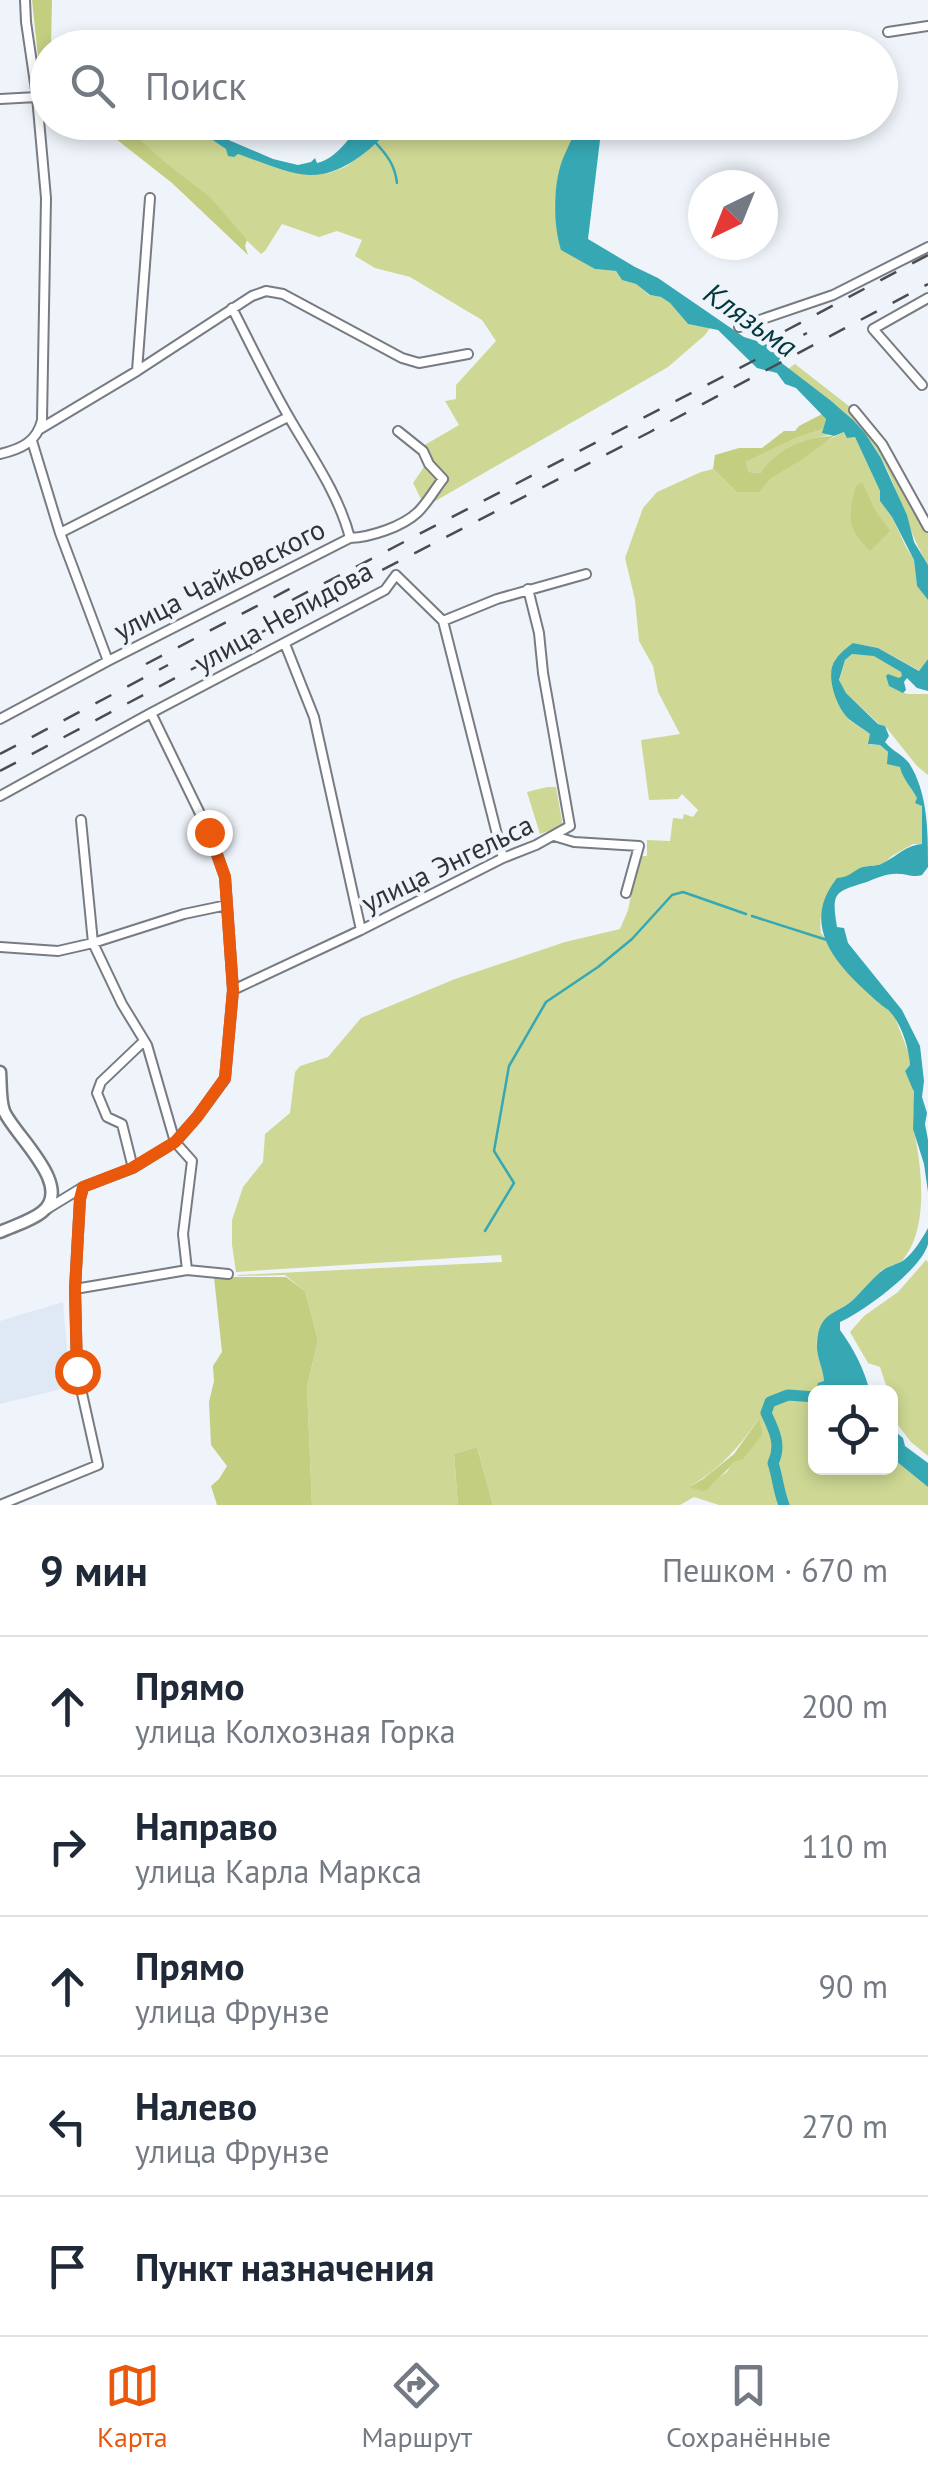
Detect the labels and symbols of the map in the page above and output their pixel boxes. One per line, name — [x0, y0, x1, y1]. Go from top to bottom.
north arrow — [688, 170, 778, 260]
water label: Клязьма — [697, 273, 806, 365]
street label: улица Чайковского — [107, 510, 331, 648]
street label: улица Нелидова — [187, 552, 379, 680]
street label: улица Энгельса — [355, 805, 539, 921]
route end — [187, 810, 233, 856]
route start — [55, 1349, 101, 1395]

